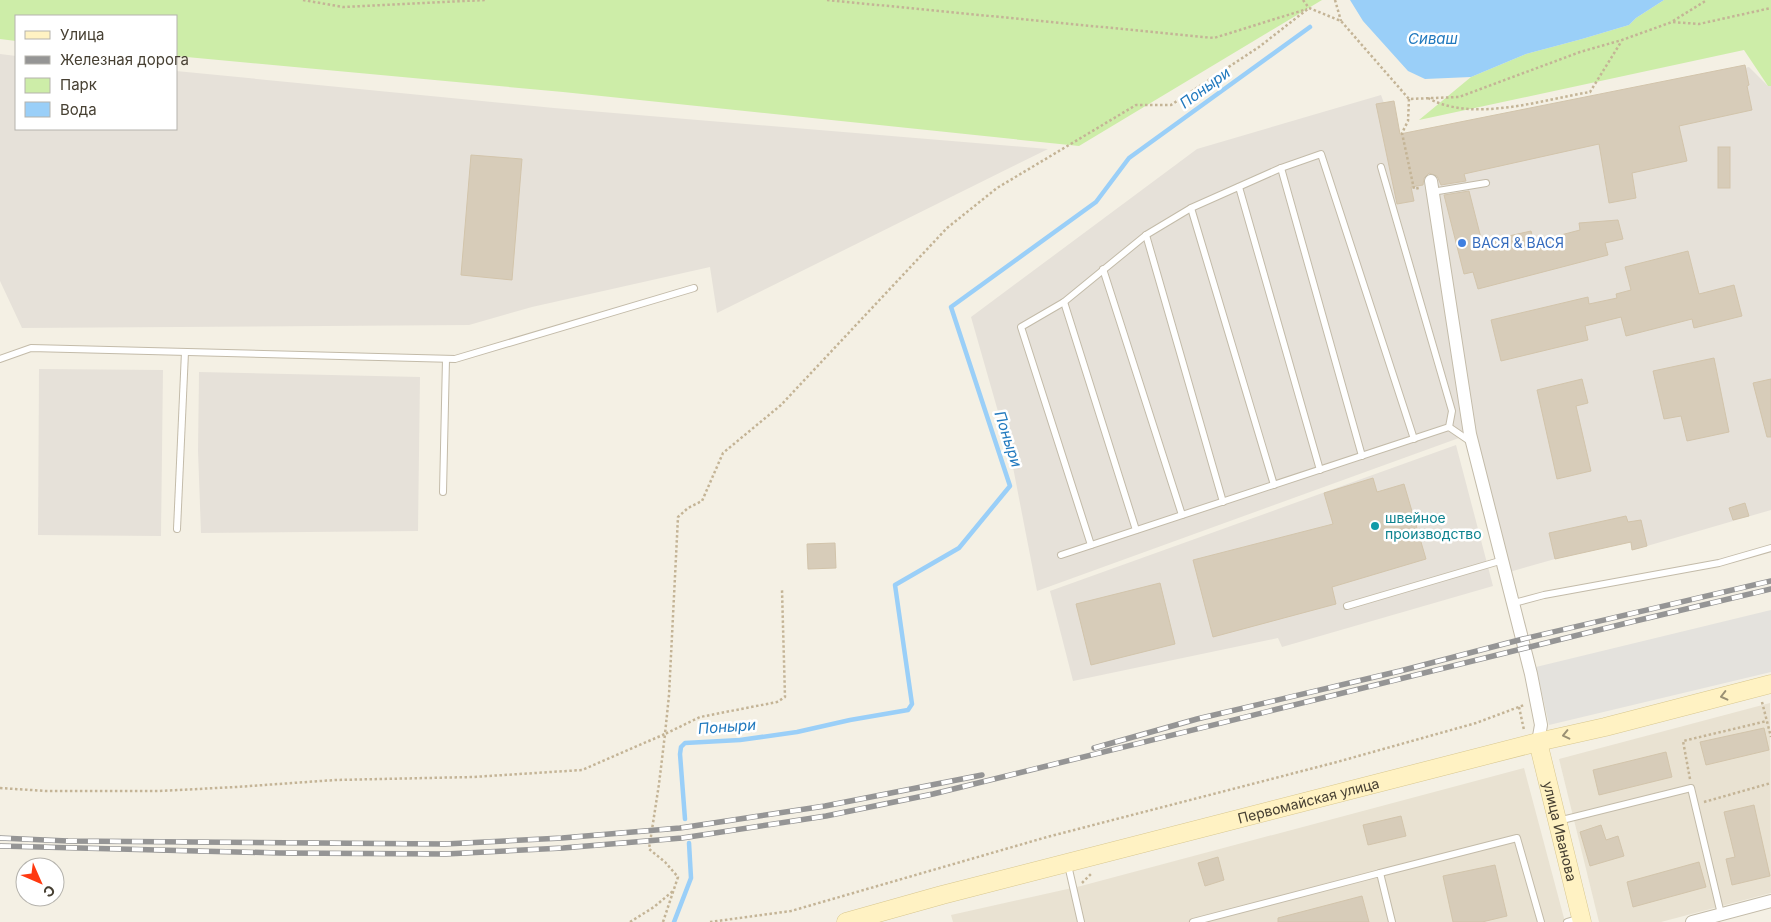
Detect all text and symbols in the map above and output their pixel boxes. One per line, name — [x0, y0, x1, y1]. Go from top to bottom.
legend — [15, 15, 178, 130]
text: Улица — [60, 25, 104, 44]
water label: Сиваш — [1408, 29, 1458, 48]
text: Железная дорога — [60, 50, 189, 69]
water label: Поныри — [1176, 63, 1234, 112]
text: Парк — [60, 75, 97, 94]
text: Вода — [60, 100, 97, 119]
place label: ВАСЯ & ВАСЯ — [1472, 234, 1564, 251]
marker: ВАСЯ & ВАСЯ — [1456, 237, 1468, 249]
water label: Поныри — [990, 408, 1027, 470]
place label: швейное производство — [1385, 509, 1482, 542]
marker: швейное производство — [1369, 520, 1381, 532]
one-way arrow — [1720, 691, 1728, 701]
water label: Поныри — [697, 715, 757, 738]
one-way arrow — [1562, 729, 1570, 740]
street label: Первомайская улица — [1236, 774, 1381, 827]
street label: улица Иванова — [1540, 779, 1581, 883]
north arrow — [15, 857, 65, 907]
text: С — [40, 882, 59, 901]

